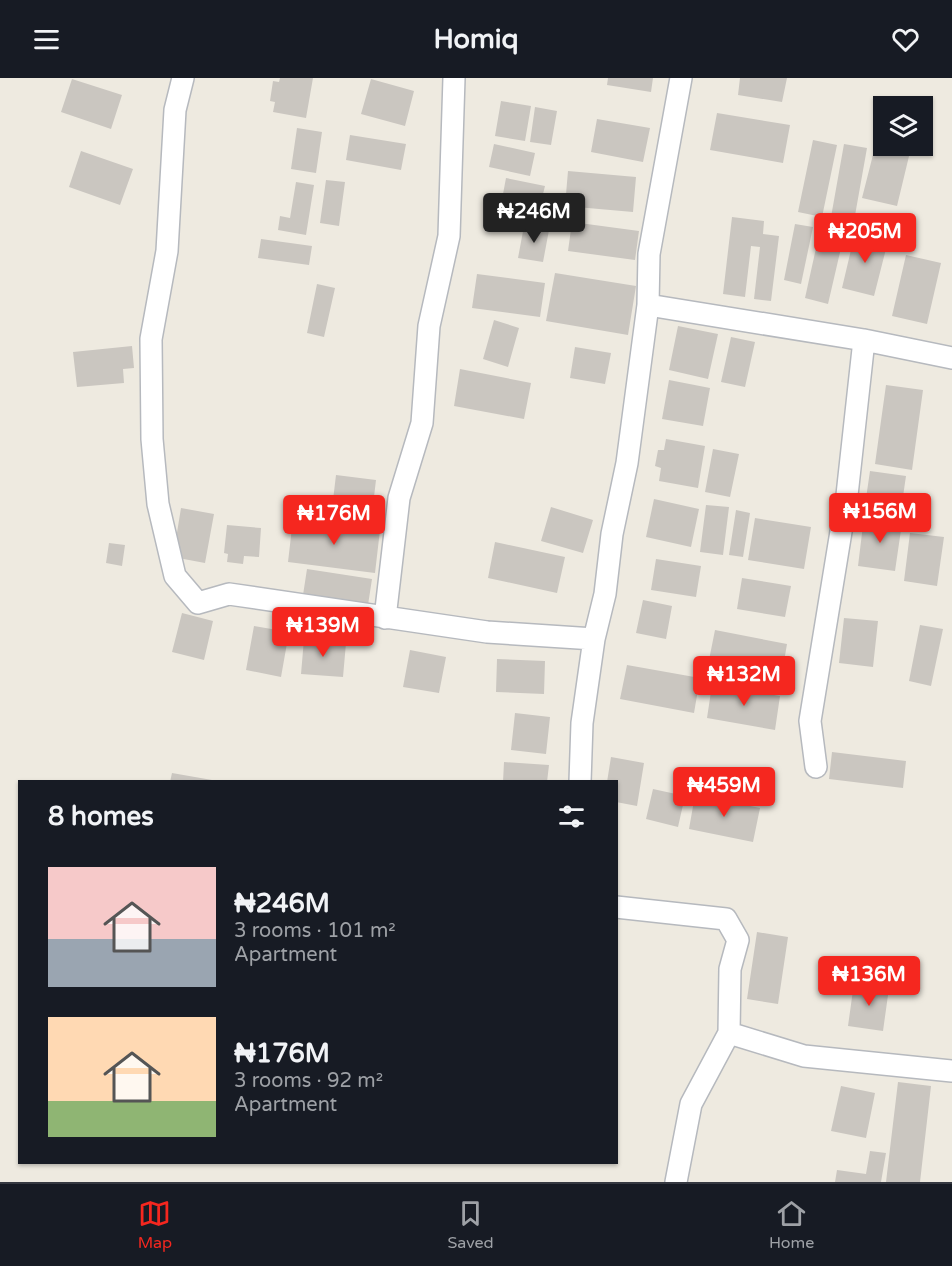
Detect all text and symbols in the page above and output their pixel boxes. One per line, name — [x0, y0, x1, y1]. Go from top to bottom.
icon: menu — [30, 23, 63, 56]
text: Homiq — [434, 23, 518, 56]
icon: heart — [889, 23, 922, 56]
map controls — [873, 96, 933, 156]
button: layers — [873, 96, 933, 156]
pin: ₦246M — [492, 193, 576, 244]
text: ₦246M — [497, 200, 571, 224]
pin: ₦205M — [823, 213, 907, 264]
text: ₦205M — [828, 220, 902, 244]
pin: ₦156M — [838, 493, 922, 544]
pin: ₦176M — [292, 495, 376, 546]
text: ₦156M — [843, 500, 917, 524]
text: ₦176M — [297, 502, 371, 526]
pin: ₦139M — [281, 607, 365, 658]
text: ₦139M — [286, 614, 360, 638]
pin: ₦132M — [702, 656, 786, 707]
text: ₦132M — [707, 663, 781, 687]
pin: ₦459M — [682, 767, 766, 818]
text: ₦459M — [687, 774, 761, 798]
icon: filters — [555, 800, 588, 833]
text: 8 homes — [48, 801, 154, 832]
text: ₦246M — [234, 888, 330, 919]
icon: home — [96, 891, 168, 963]
text: 3 rooms · 101 m² — [234, 919, 396, 943]
text: Apartment — [234, 943, 337, 967]
pin: ₦136M — [827, 956, 911, 1007]
text: ₦136M — [832, 963, 906, 987]
text: ₦176M — [234, 1038, 330, 1069]
icon: home — [96, 1041, 168, 1113]
text: 3 rooms · 92 m² — [234, 1069, 383, 1093]
text: Apartment — [234, 1093, 337, 1117]
tab: Map — [138, 1197, 172, 1253]
tab: Saved — [447, 1197, 494, 1253]
tab: Home — [769, 1197, 814, 1253]

